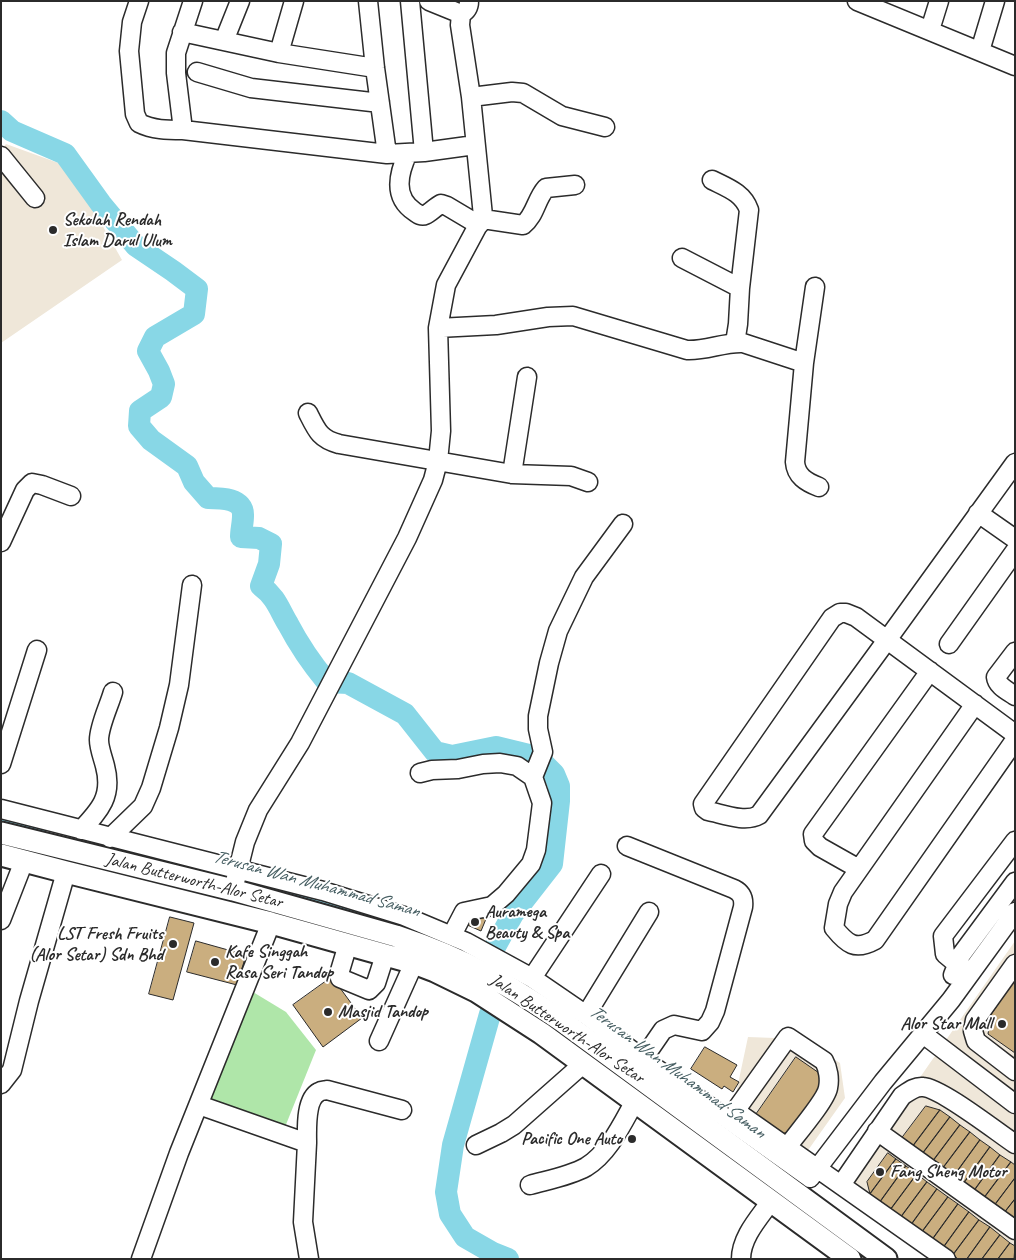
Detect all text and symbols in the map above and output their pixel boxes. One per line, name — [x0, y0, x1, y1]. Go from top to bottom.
place label: Sekolah Rendah Islam Darul Ulum — [63, 209, 172, 252]
marker: Sekolah Rendah Islam Darul Ulum — [47, 224, 59, 236]
water label: Terusan Wan Muhammad Saman — [210, 845, 422, 923]
street label: Jalan Butterworth-Alor Setar — [103, 849, 285, 913]
place label: Auramega Beauty & Spa — [485, 901, 569, 944]
marker: Auramega Beauty & Spa — [469, 916, 481, 928]
place label: LST Fresh Fruits (Alor Setar) Sdn Bhd — [29, 923, 163, 966]
marker: LST Fresh Fruits (Alor Setar) Sdn Bhd — [167, 938, 179, 950]
place label: Kafe Singgah Rasa Seri Tandop — [225, 941, 333, 984]
marker: Kafe Singgah Rasa Seri Tandop — [209, 956, 221, 968]
street label: Jalan Butterworth-Alor Setar — [486, 969, 648, 1089]
water label: Terusan Wan Muhammad Saman — [584, 1000, 770, 1144]
place label: Masjid Tandop — [338, 1001, 428, 1023]
marker: Masjid Tandop — [322, 1006, 334, 1018]
place label: Alor Star Mall — [901, 1013, 992, 1035]
marker: Alor Star Mall — [996, 1018, 1008, 1030]
place label: Pacific One Auto — [521, 1128, 622, 1150]
marker: Pacific One Auto — [626, 1133, 638, 1145]
place label: Fang Sheng Motor — [890, 1161, 1007, 1183]
marker: Fang Sheng Motor — [874, 1166, 886, 1178]

